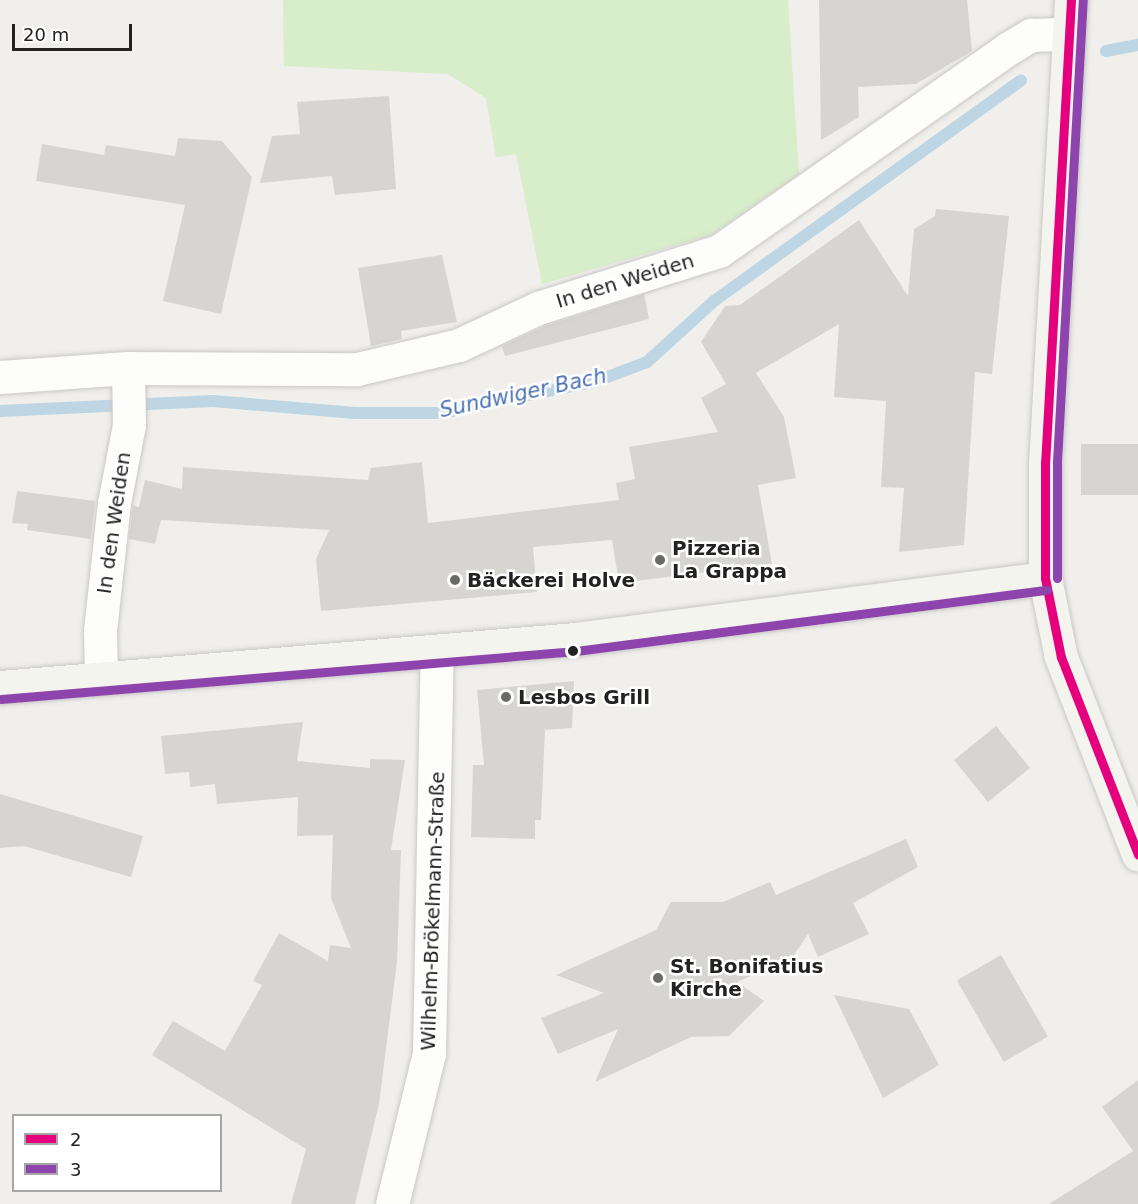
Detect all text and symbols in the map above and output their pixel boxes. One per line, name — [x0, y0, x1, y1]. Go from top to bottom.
scale bar — [15, 12, 135, 50]
text: 20 m — [23, 24, 69, 45]
street label: In den Weiden — [553, 249, 697, 313]
water label: Sundwiger Bach — [437, 363, 609, 423]
street label: In den Weiden — [92, 450, 136, 596]
place label: Pizzeria La Grappa — [672, 536, 787, 583]
marker: Pizzeria La Grappa — [653, 553, 667, 567]
place label: Bäckerei Holve — [467, 568, 635, 592]
marker: Bäckerei Holve — [448, 573, 462, 587]
unlabelled marker — [567, 645, 579, 657]
place label: Lesbos Grill — [518, 685, 650, 709]
marker: Lesbos Grill — [499, 690, 513, 704]
street label: Wilhelm-Brökelmann-Straße — [416, 771, 450, 1051]
place label: St. Bonifatius Kirche — [670, 954, 823, 1001]
marker: St. Bonifatius Kirche — [651, 971, 665, 985]
legend — [12, 1114, 222, 1192]
text: 2 — [70, 1129, 81, 1150]
text: 3 — [70, 1159, 81, 1180]

